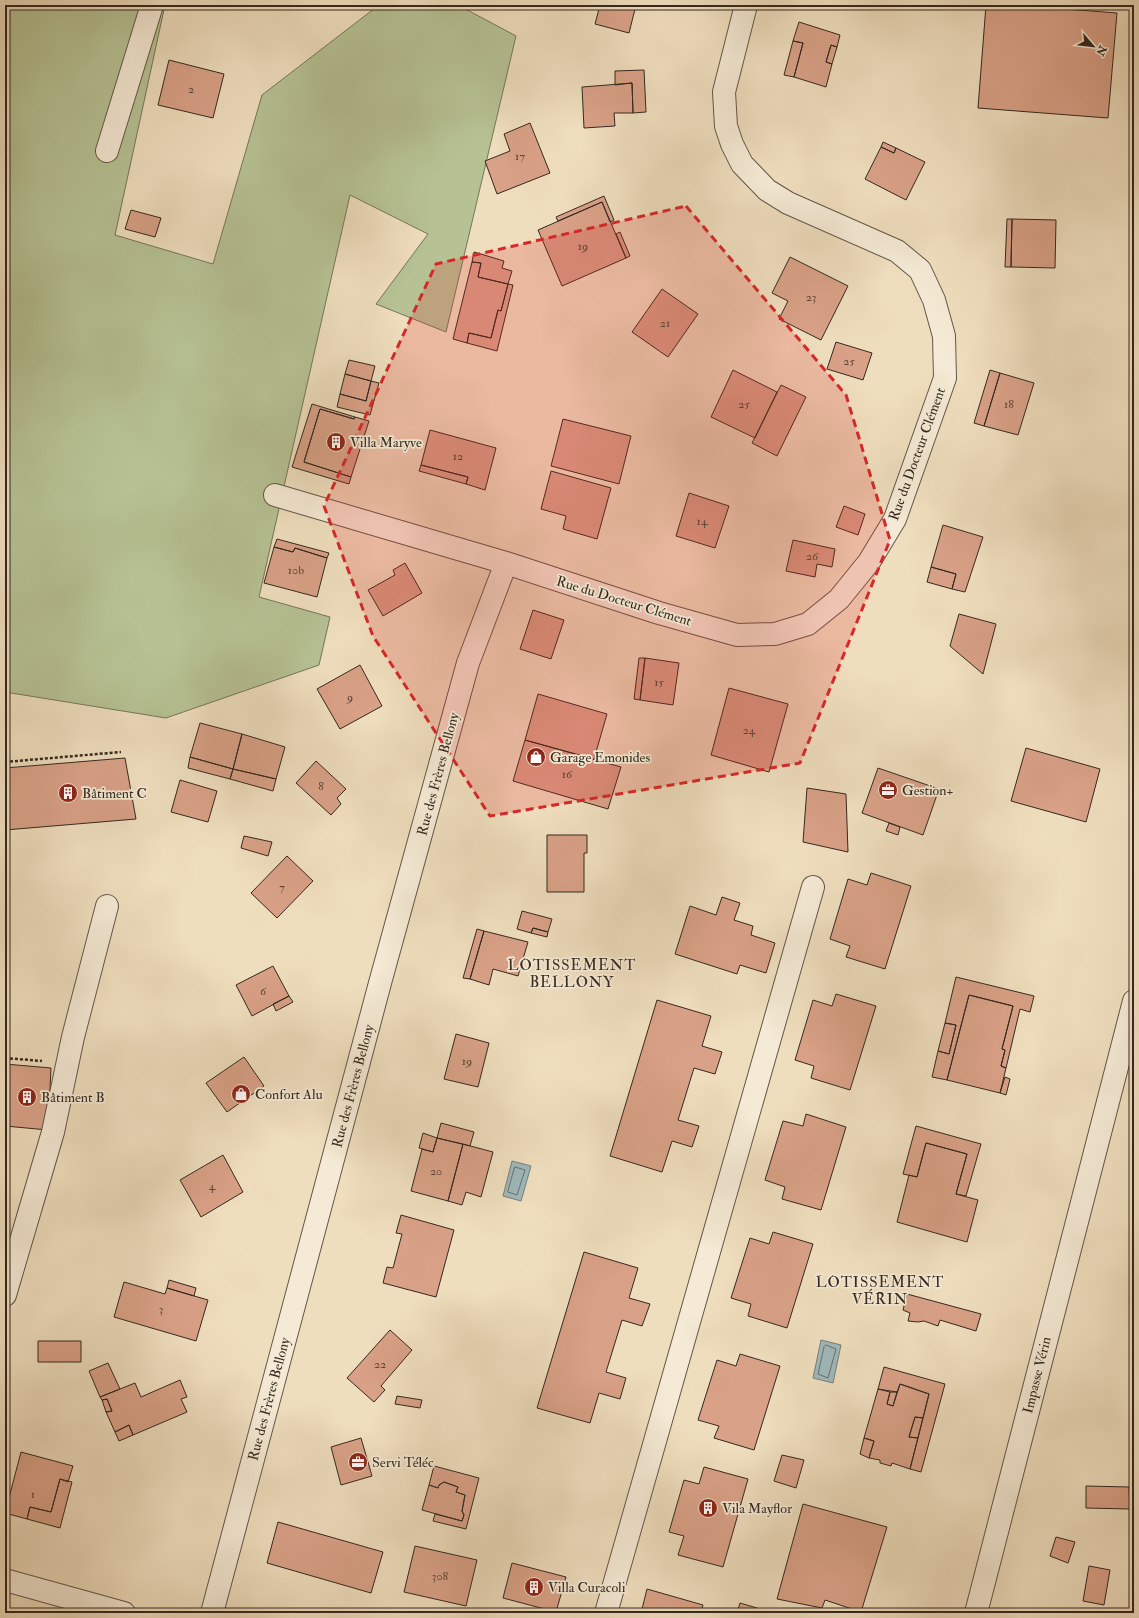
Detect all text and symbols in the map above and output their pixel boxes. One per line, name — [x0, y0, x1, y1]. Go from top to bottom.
north arrow — [1073, 26, 1113, 66]
text: N — [1093, 42, 1110, 59]
house number: 2 — [188, 82, 194, 97]
house number: 17 — [515, 149, 525, 164]
house number: 19 — [578, 239, 588, 254]
house number: 23 — [806, 290, 816, 305]
house number: 21 — [660, 316, 670, 331]
house number: 25 — [843, 354, 855, 369]
street label: Rue du Docteur Clément — [885, 385, 949, 523]
house number: 25 — [738, 397, 750, 412]
house number: 18 — [1004, 397, 1014, 412]
building icon: Villa Maryve — [325, 431, 347, 453]
place label: Villa Maryve — [350, 434, 422, 452]
house number: 12 — [453, 449, 463, 464]
house number: 14 — [697, 514, 708, 529]
house number: 26 — [806, 549, 819, 564]
house number: 10b — [288, 563, 304, 578]
street label: Rue du Docteur Clément — [554, 572, 694, 630]
house number: 15 — [654, 675, 664, 690]
house number: 9 — [346, 690, 353, 705]
street label: Rue des Frères Bellony — [413, 710, 464, 838]
house number: 24 — [743, 723, 756, 738]
shop icon: Garage Emonides — [525, 746, 547, 768]
place label: Garage Emonides — [550, 749, 650, 766]
house number: 16 — [562, 767, 573, 782]
house number: 8 — [318, 779, 324, 794]
office icon: Gestion+ — [877, 779, 899, 801]
building icon: Bâtiment C — [57, 782, 79, 804]
place label: Gestion+ — [902, 782, 954, 799]
place label: Bâtiment C — [82, 785, 147, 802]
house number: 7 — [279, 880, 285, 895]
district label: LOTISSEMENT BELLONY — [508, 956, 636, 992]
house number: 6 — [260, 984, 267, 999]
street label: Rue des Frères Bellony — [328, 1022, 379, 1150]
house number: 19 — [462, 1054, 472, 1069]
shop icon: Confort Alu — [230, 1083, 252, 1105]
building icon: Bâtiment B — [16, 1086, 38, 1108]
place label: Confort Alu — [255, 1086, 323, 1103]
place label: Bâtiment B — [41, 1089, 105, 1106]
house number: 20 — [430, 1164, 442, 1179]
house number: 4 — [209, 1179, 216, 1194]
district label: LOTISSEMENT VÉRIN — [816, 1273, 944, 1309]
house number: 3 — [159, 1302, 163, 1317]
street label: Rue des Frères Bellony — [244, 1335, 295, 1463]
street label: Impasse Vérin — [1019, 1335, 1056, 1415]
house number: 22 — [374, 1357, 386, 1372]
office icon: Servi Téléc — [347, 1451, 369, 1473]
place label: Servi Téléc — [372, 1454, 434, 1471]
house number: 1 — [31, 1487, 35, 1502]
building icon: Vila Mayflor — [697, 1497, 719, 1519]
place label: Vila Mayflor — [722, 1500, 793, 1518]
house number: 308 — [432, 1569, 449, 1584]
building icon: Villa Curacoli — [523, 1576, 545, 1598]
place label: Villa Curacoli — [548, 1579, 626, 1596]

